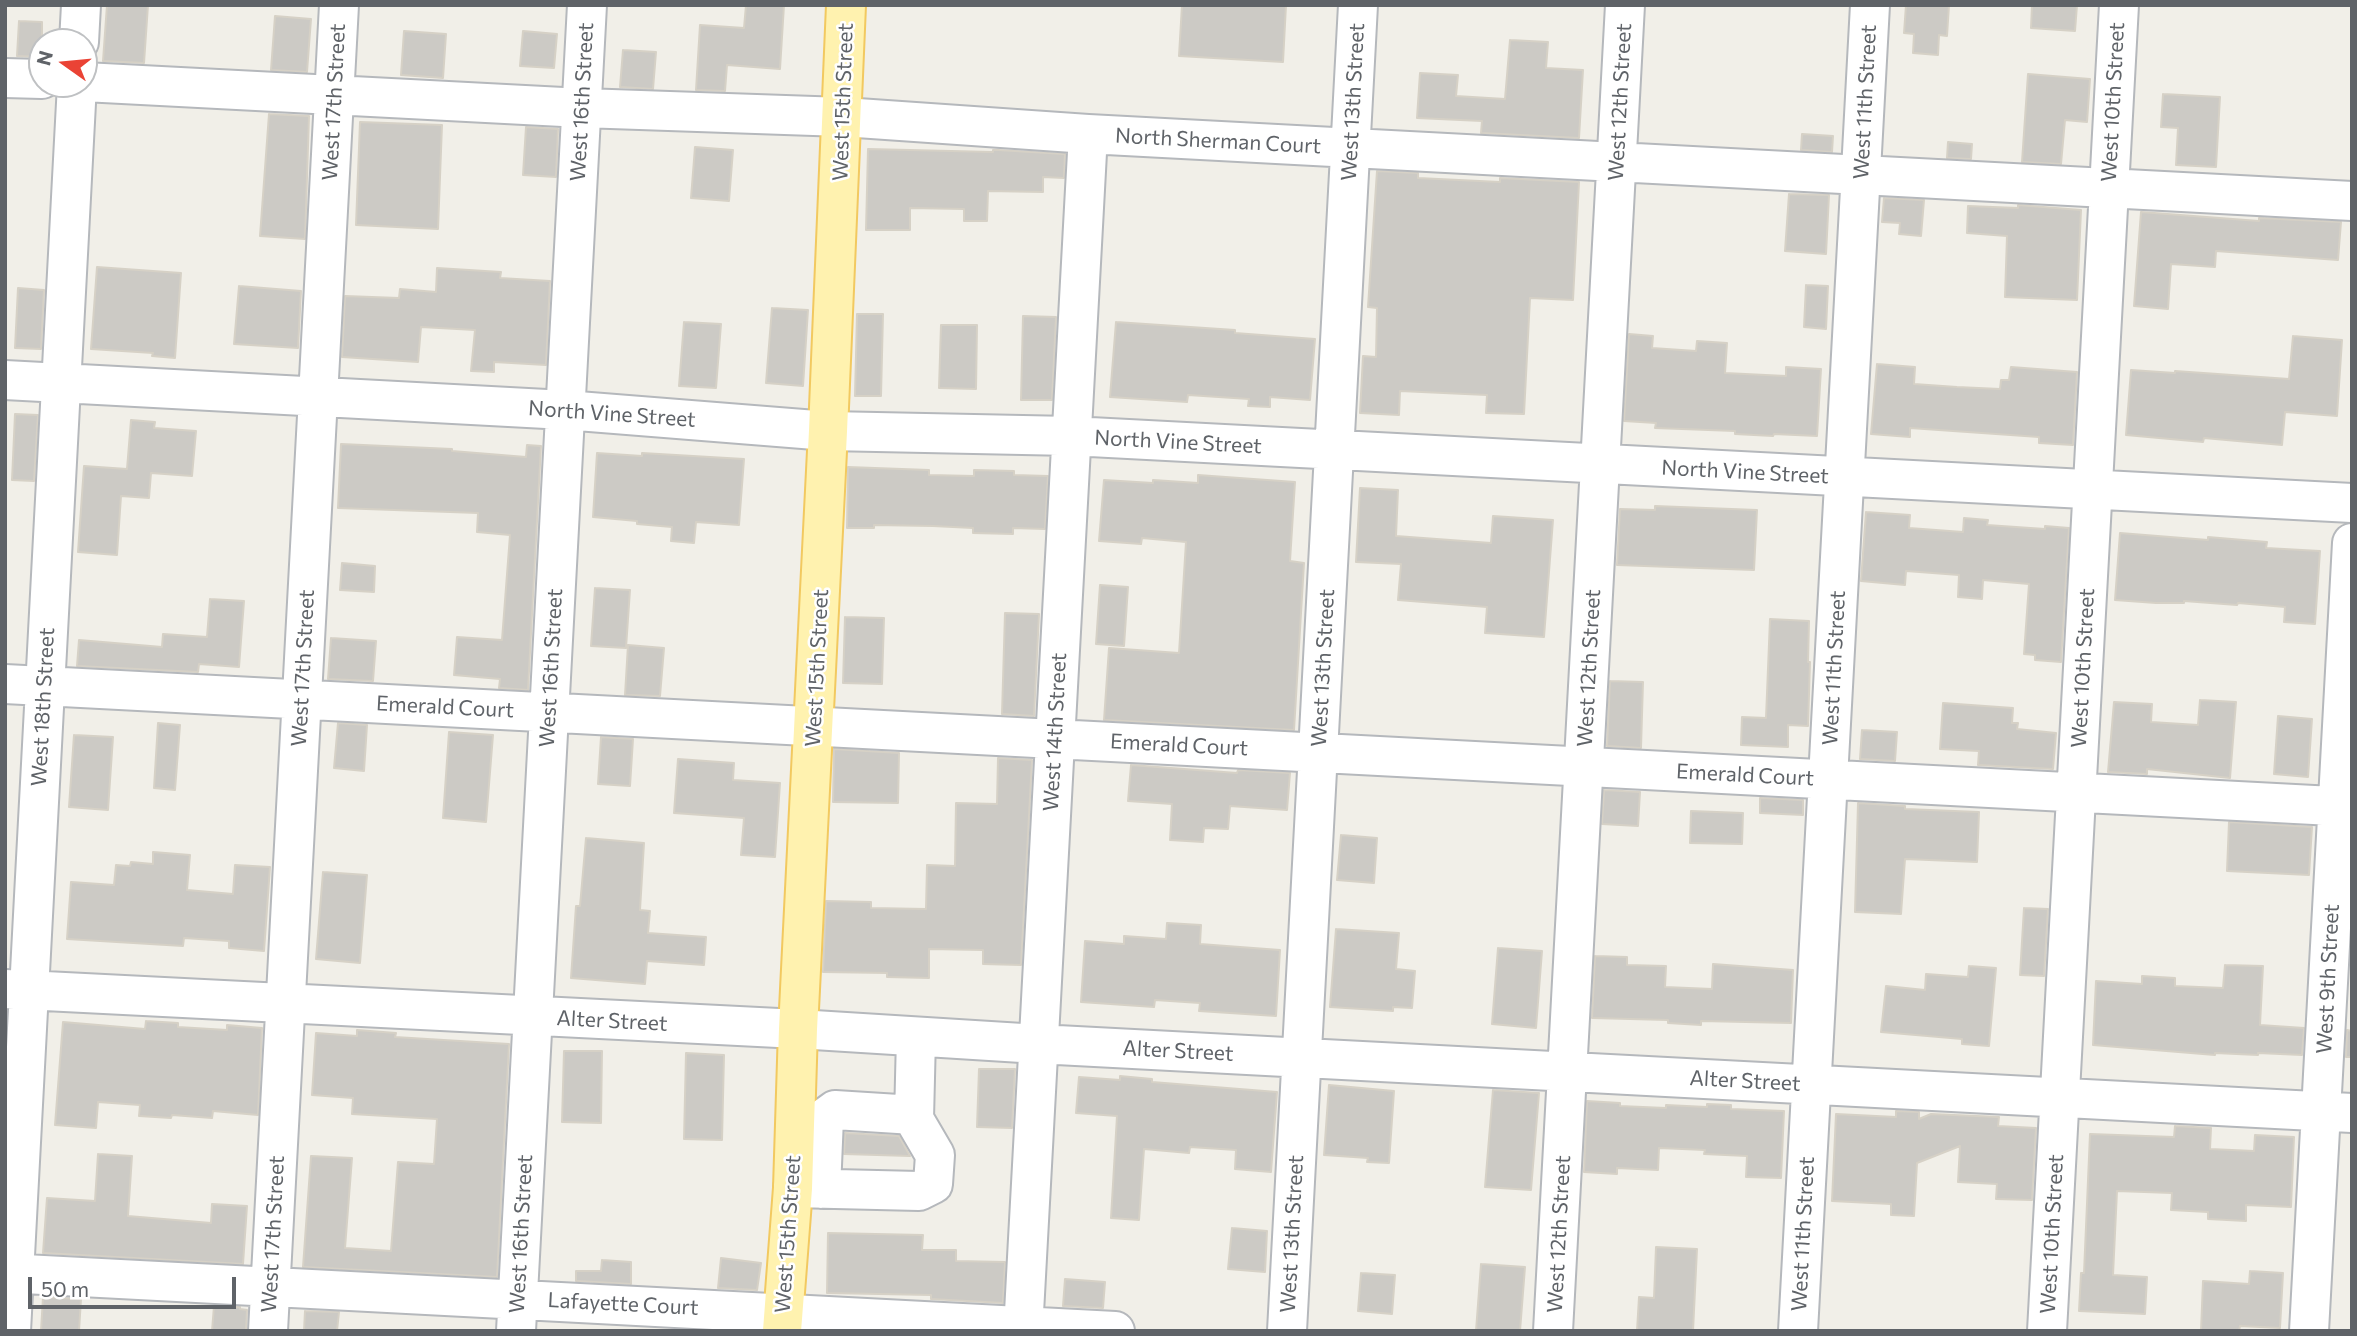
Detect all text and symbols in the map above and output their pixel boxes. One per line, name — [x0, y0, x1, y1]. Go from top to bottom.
street label: West 16th Street — [565, 22, 599, 182]
street label: West 15th Street — [828, 22, 858, 182]
street label: West 13th Street — [1336, 22, 1370, 182]
street label: West 10th Street — [2096, 22, 2130, 182]
street label: West 17th Street — [317, 23, 351, 181]
street label: West 12th Street — [1603, 23, 1637, 181]
street label: West 11th Street — [1848, 24, 1882, 180]
north arrow — [28, 28, 98, 98]
text: N — [31, 48, 57, 68]
street label: North Sherman Court — [1114, 123, 1322, 159]
street label: North Vine Street — [527, 396, 697, 432]
street label: North Vine Street — [1094, 425, 1262, 459]
street label: North Vine Street — [1661, 455, 1829, 489]
street label: West 16th Street — [534, 588, 568, 748]
street label: West 15th Street — [800, 588, 834, 748]
street label: West 13th Street — [1306, 588, 1340, 748]
street label: West 10th Street — [2066, 588, 2100, 748]
street label: West 17th Street — [286, 589, 320, 747]
street label: West 12th Street — [1572, 589, 1606, 747]
street label: West 11th Street — [1817, 590, 1851, 746]
street label: West 18th Street — [26, 627, 60, 787]
street label: West 14th Street — [1038, 652, 1072, 812]
street label: Emerald Court — [375, 691, 515, 723]
street label: Emerald Court — [1109, 729, 1249, 761]
street label: Emerald Court — [1675, 759, 1815, 791]
street label: West 9th Street — [2311, 903, 2345, 1055]
street label: Alter Street — [556, 1006, 668, 1036]
street label: Alter Street — [1122, 1036, 1234, 1066]
street label: Alter Street — [1689, 1066, 1801, 1096]
street label: West 16th Street — [504, 1154, 538, 1314]
street label: West 15th Street — [770, 1154, 806, 1314]
street label: West 13th Street — [1275, 1154, 1309, 1314]
street label: West 10th Street — [2035, 1154, 2069, 1314]
street label: West 17th Street — [256, 1155, 290, 1313]
street label: West 12th Street — [1542, 1155, 1576, 1313]
street label: West 11th Street — [1786, 1156, 1820, 1312]
scale bar — [32, 1262, 240, 1306]
text: 50 m — [41, 1276, 89, 1301]
street label: Lafayette Court — [547, 1287, 699, 1321]

